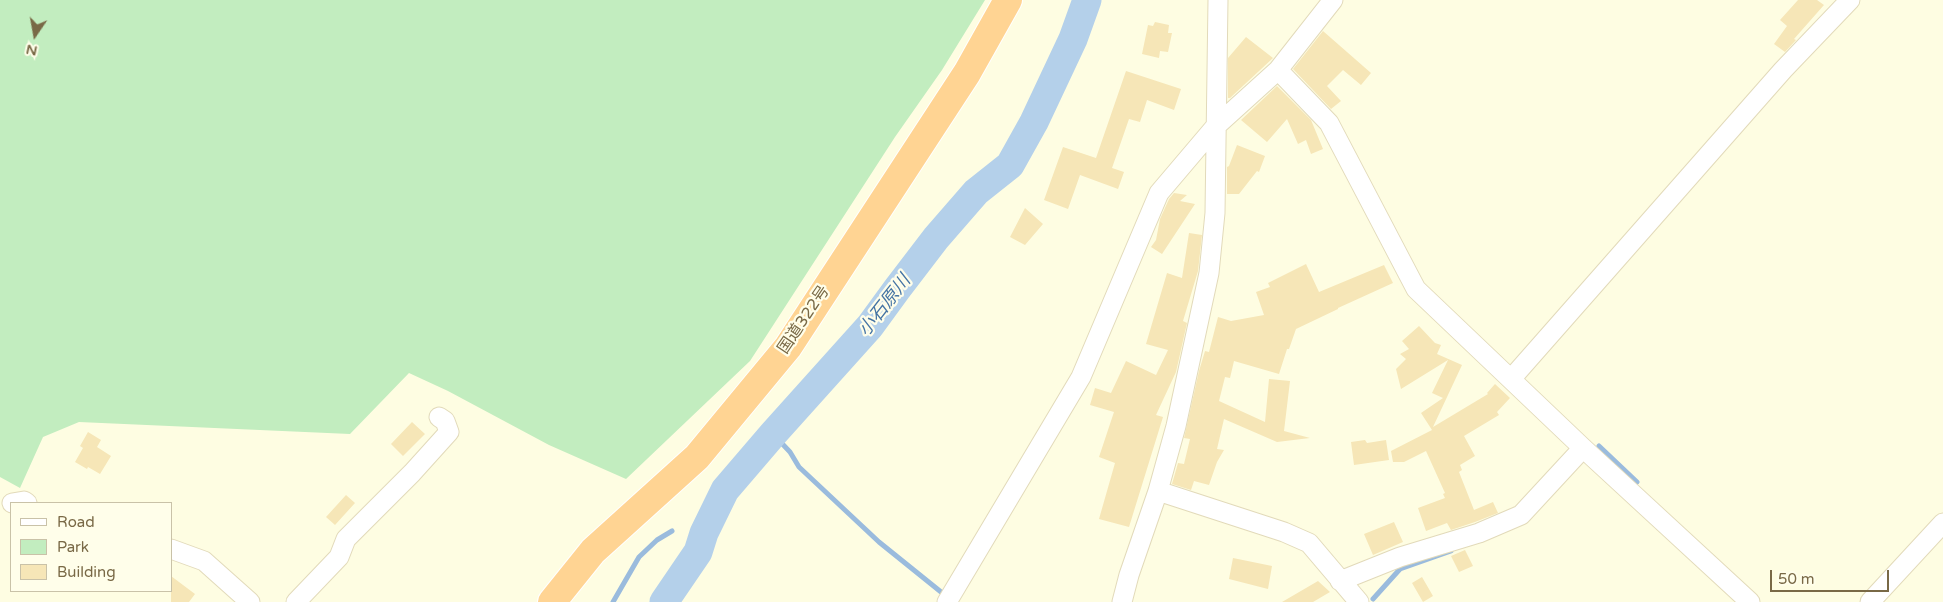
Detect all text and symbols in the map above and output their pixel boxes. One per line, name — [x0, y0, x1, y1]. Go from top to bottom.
north arrow — [10, 10, 60, 60]
text: N — [25, 41, 39, 60]
water label: 小石原川 — [854, 271, 916, 341]
street label: 国道322号 — [774, 282, 834, 358]
legend — [10, 502, 172, 592]
text: Road — [57, 513, 95, 531]
text: Park — [57, 538, 89, 556]
scale bar — [1773, 560, 1892, 592]
text: Building — [57, 563, 116, 581]
text: 50 m — [1778, 570, 1815, 588]

